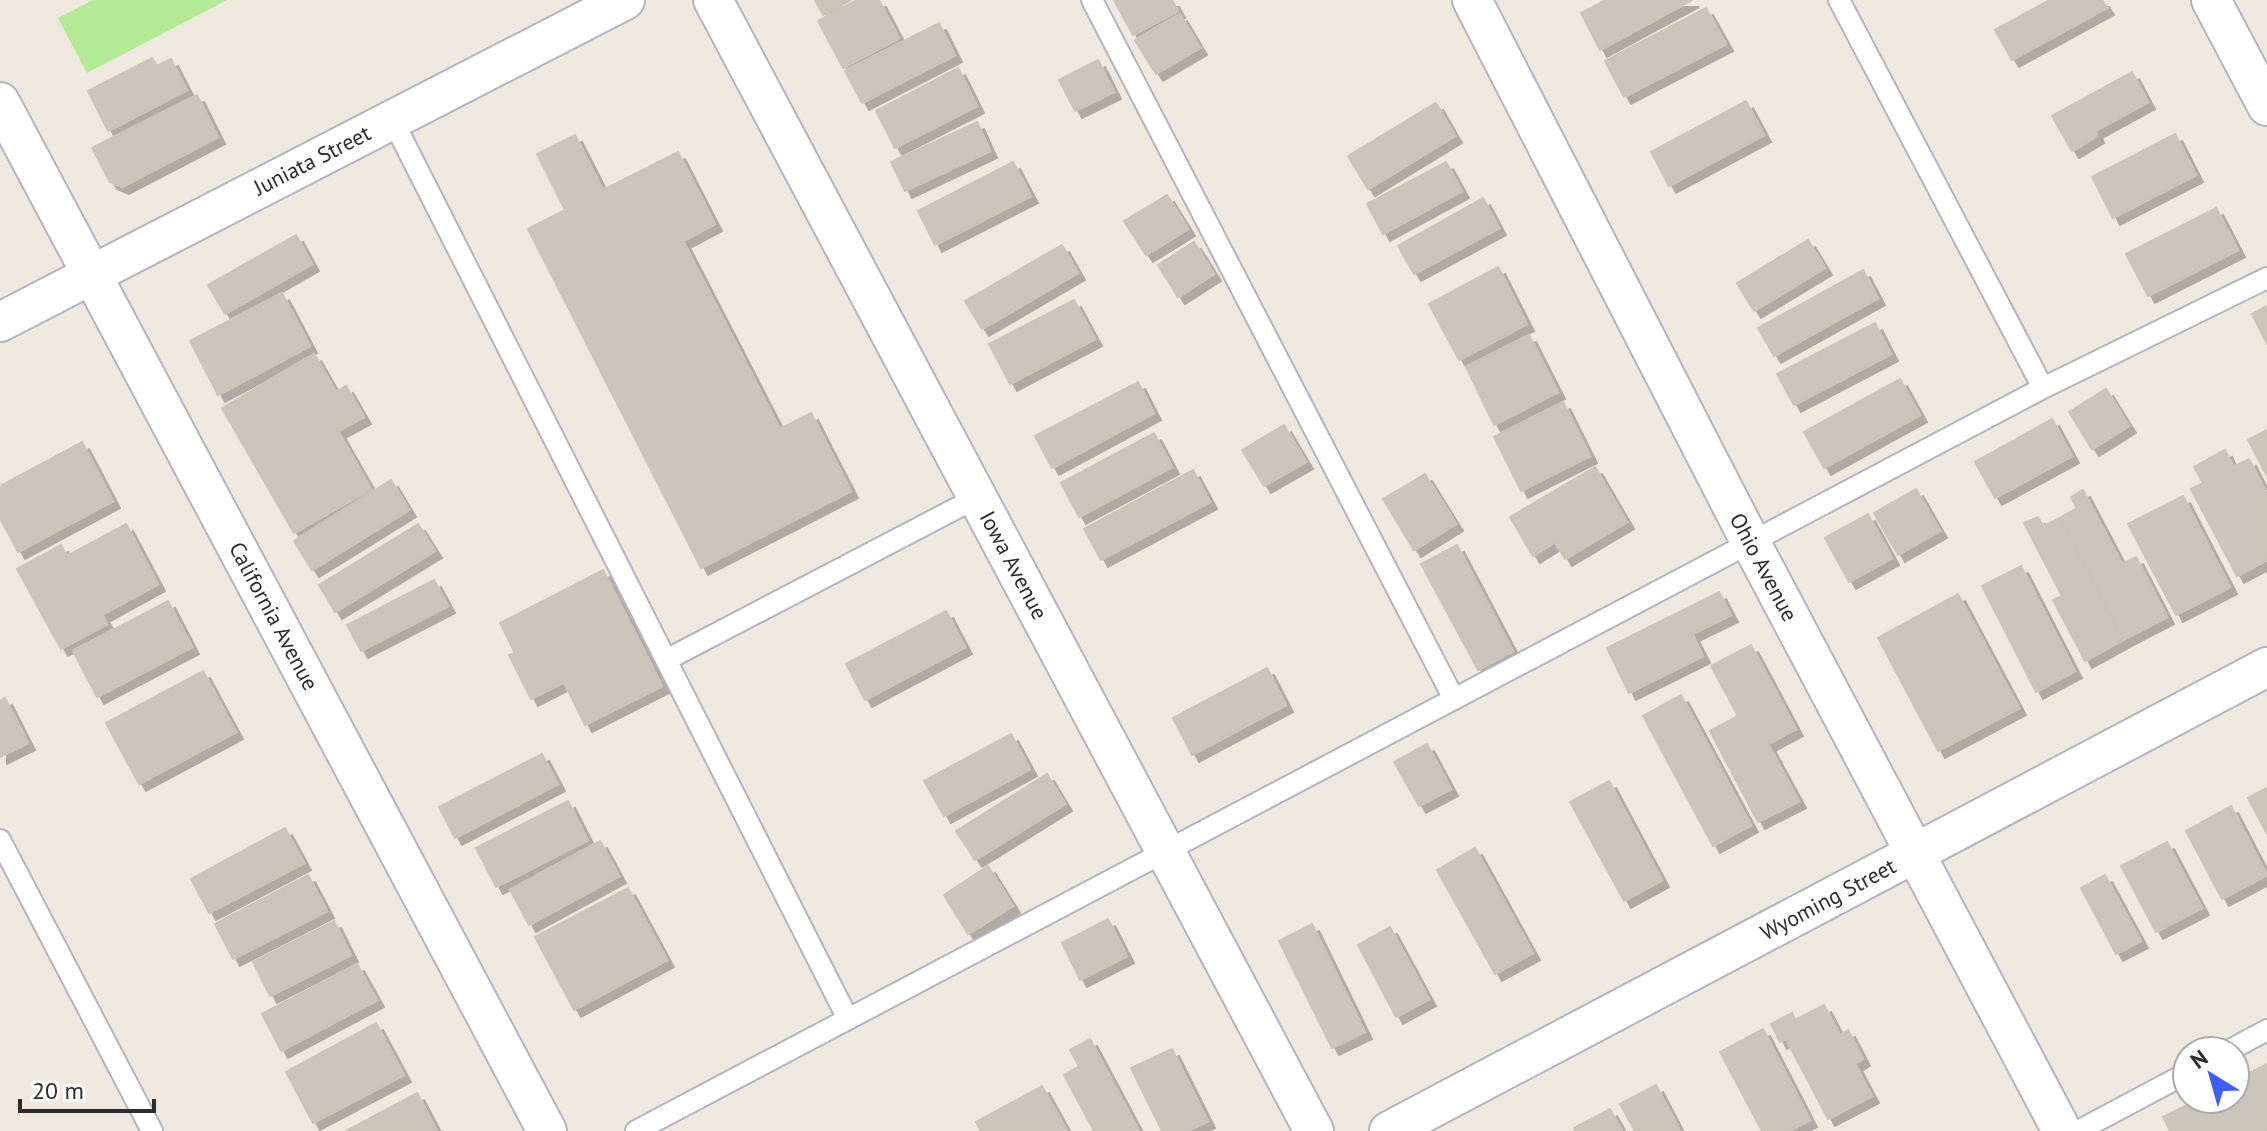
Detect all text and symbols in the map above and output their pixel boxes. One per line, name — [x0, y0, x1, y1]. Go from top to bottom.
street label: Juniata Street — [248, 118, 376, 202]
street label: Iowa Avenue — [974, 506, 1054, 624]
street label: Ohio Avenue — [1724, 508, 1804, 626]
street label: California Avenue — [223, 537, 325, 695]
street label: Wyoming Street — [1755, 851, 1901, 946]
north arrow — [2171, 1035, 2251, 1115]
text: N — [2185, 1043, 2213, 1075]
scale bar — [20, 1063, 154, 1113]
text: 20 m — [32, 1075, 84, 1106]

